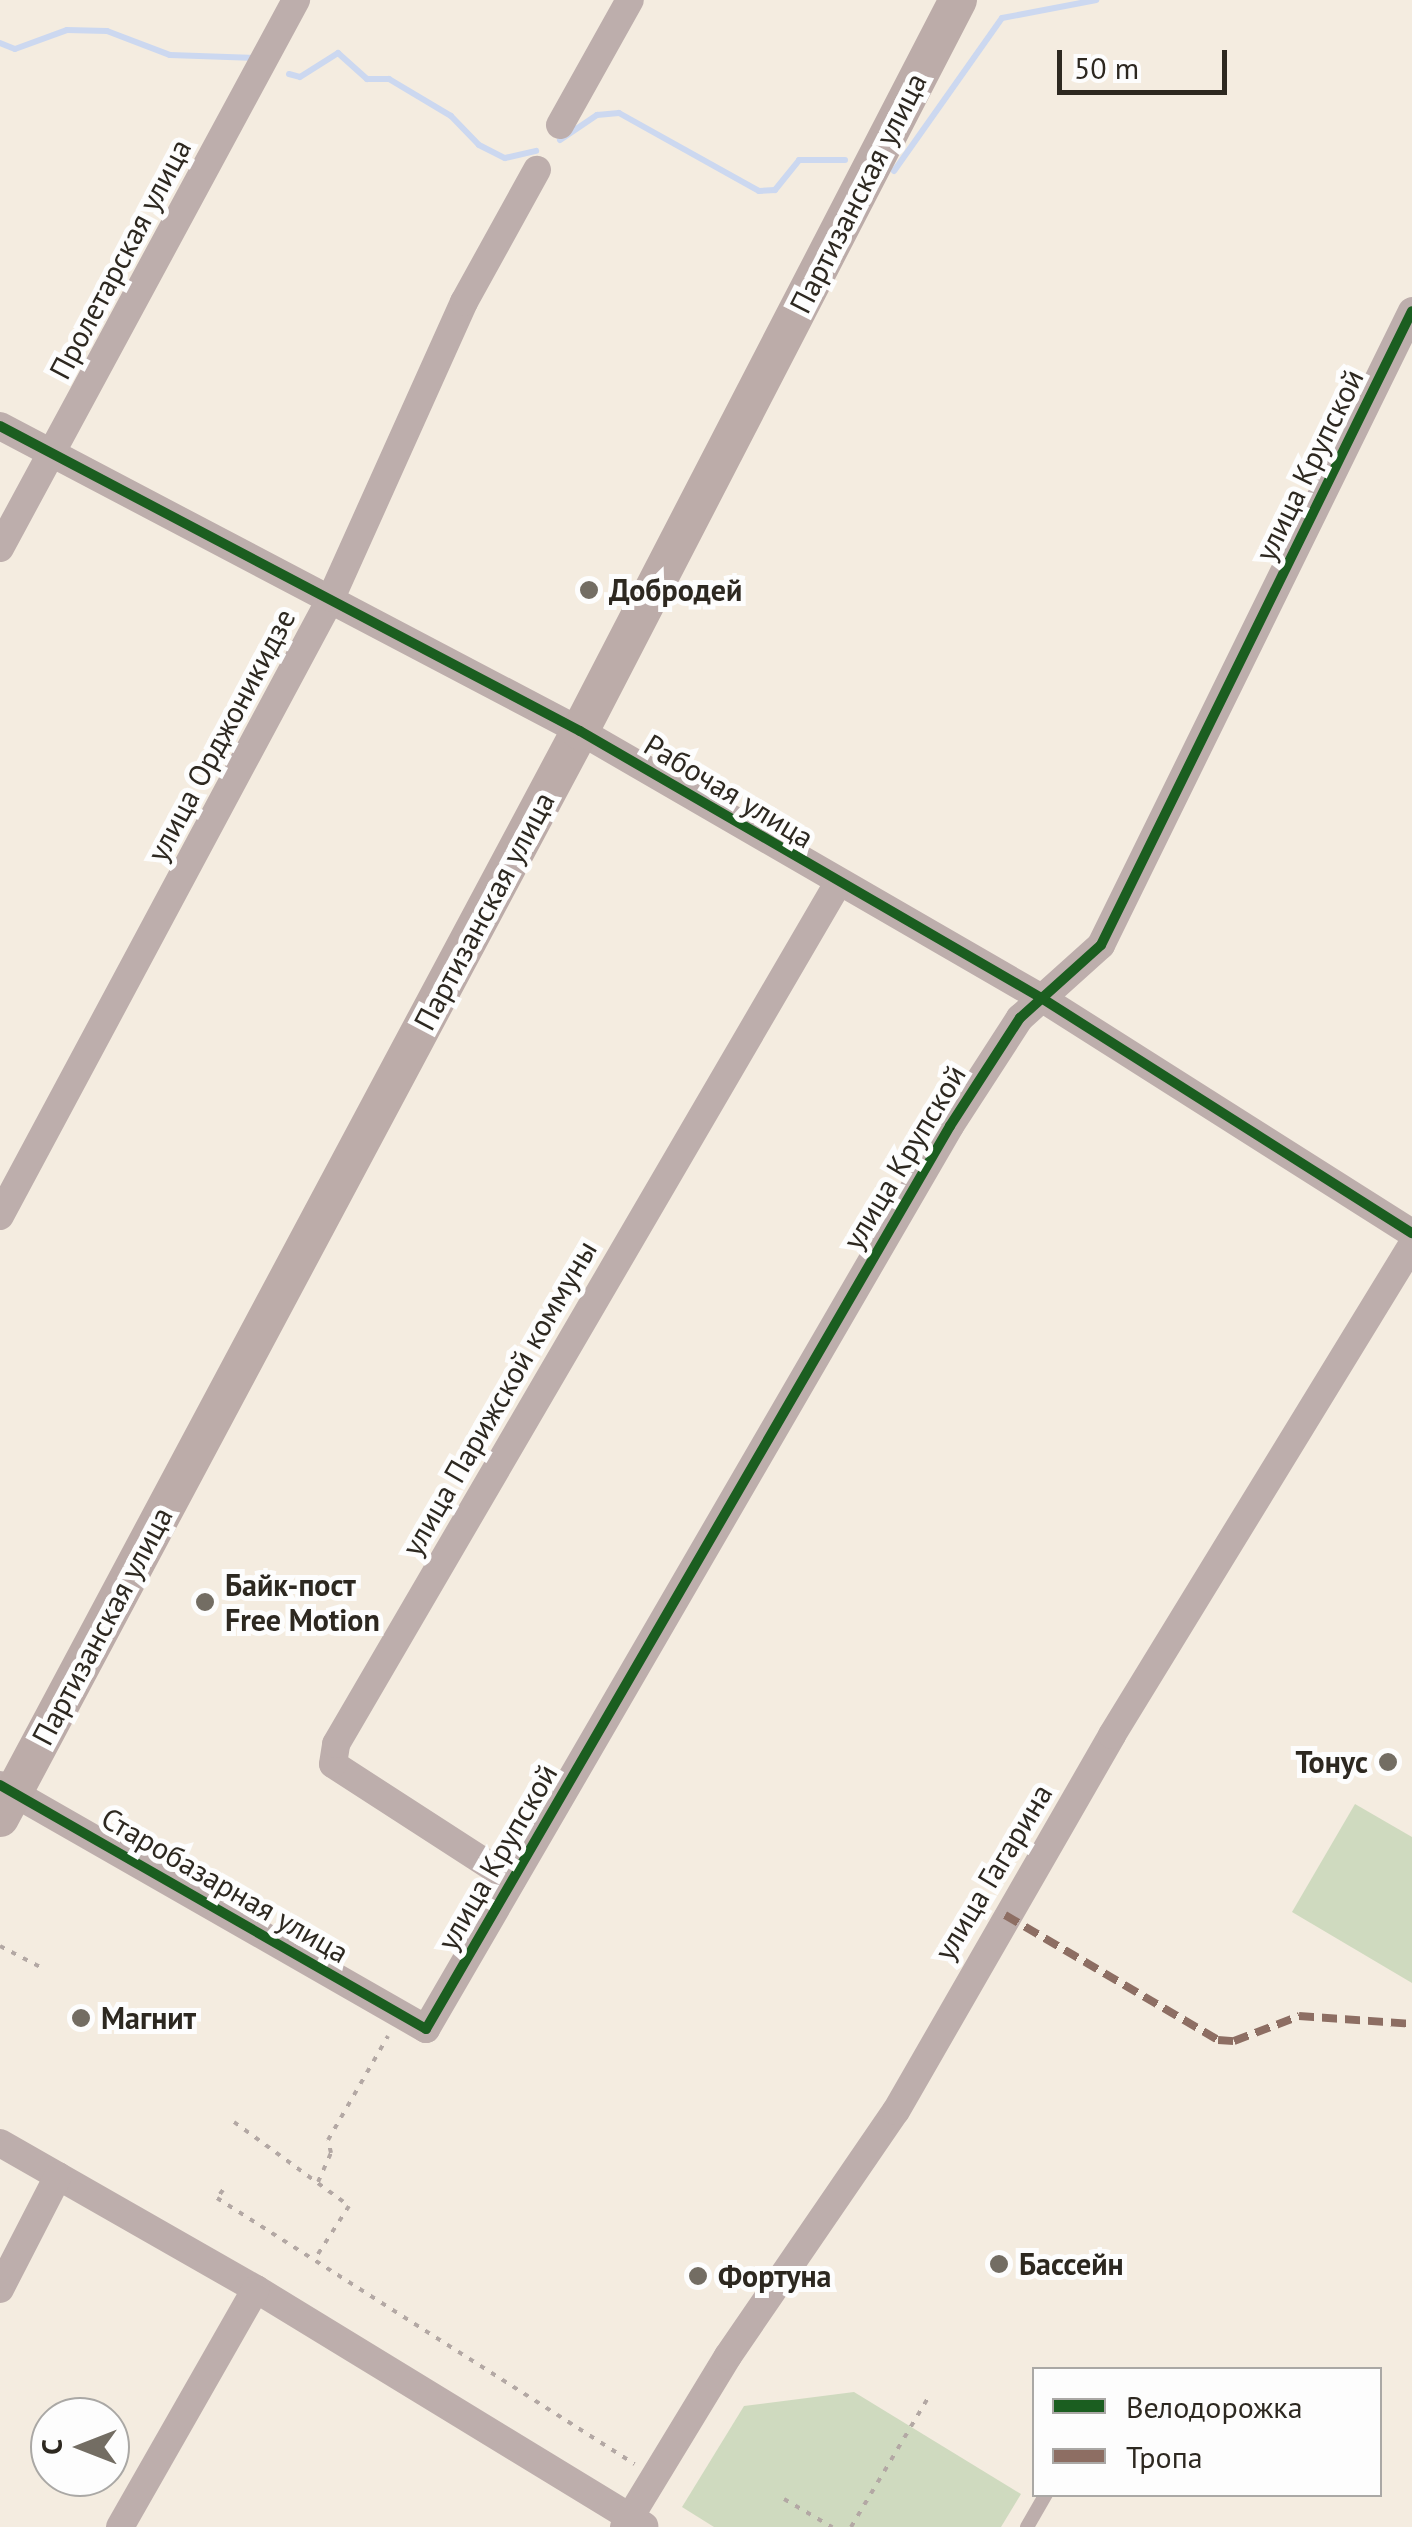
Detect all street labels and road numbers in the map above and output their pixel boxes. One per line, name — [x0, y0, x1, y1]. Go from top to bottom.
street label: Партизанская улица — [782, 67, 934, 319]
street label: Пролетарская улица — [42, 133, 198, 385]
street label: улица Крупской — [1247, 363, 1371, 567]
street label: улица Орджоникидзе — [139, 603, 303, 867]
street label: Рабочая улица — [638, 726, 820, 856]
street label: Партизанская улица — [406, 786, 562, 1036]
street label: улица Крупской — [835, 1058, 973, 1256]
street label: улица Парижской коммуны — [394, 1234, 604, 1562]
street label: Партизанская улица — [24, 1501, 180, 1751]
street label: улица Крупской — [429, 1758, 565, 1956]
street label: улица Гагарина — [926, 1778, 1060, 1966]
street label: Старобазарная улица — [95, 1800, 355, 1970]

